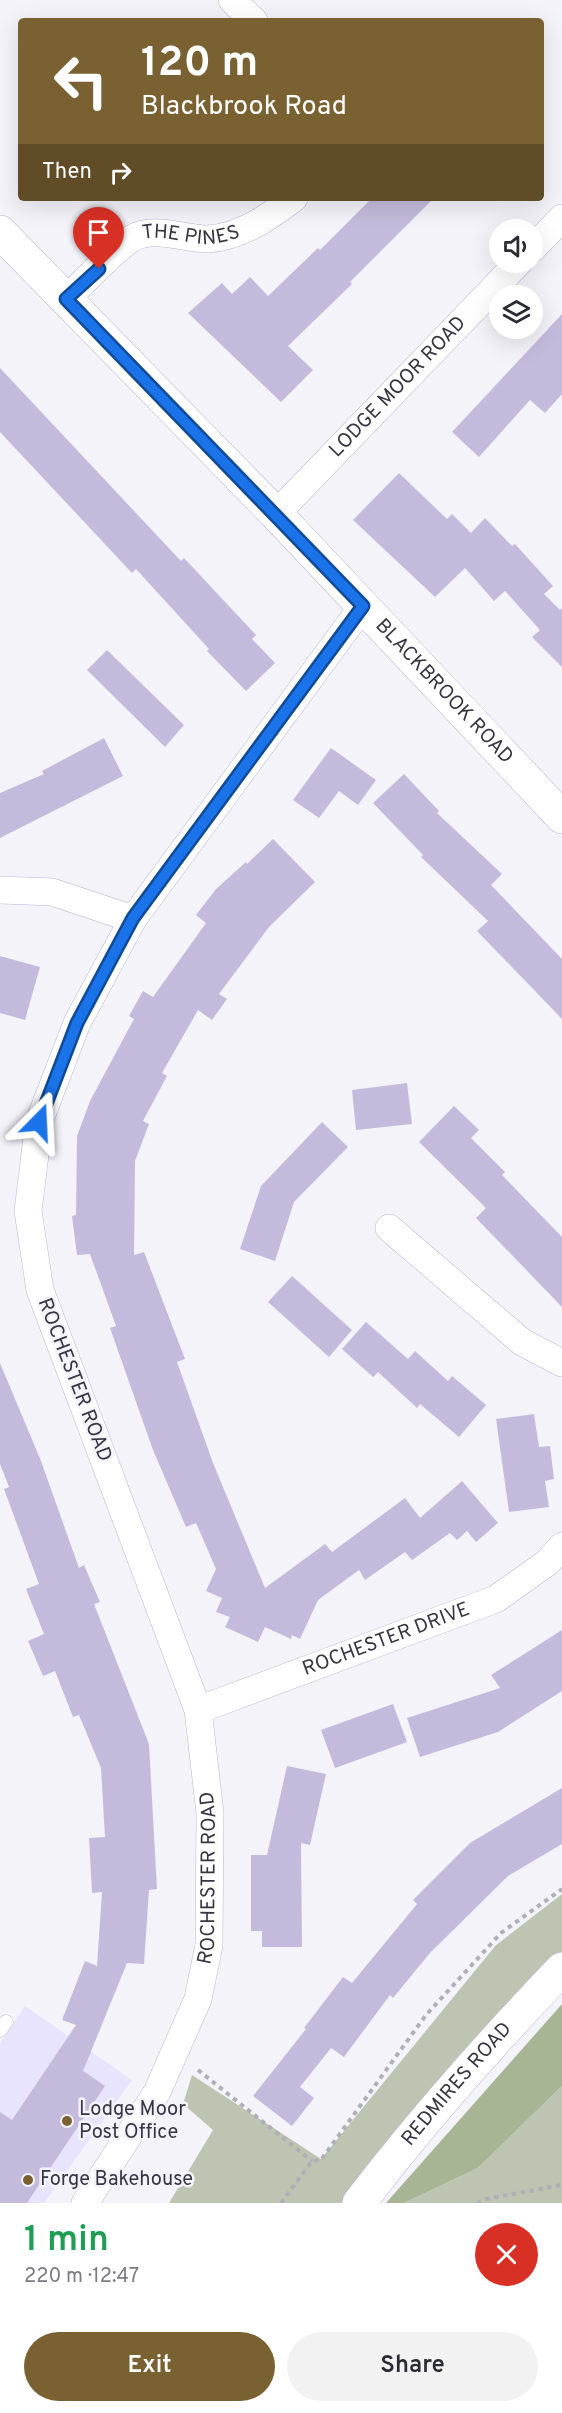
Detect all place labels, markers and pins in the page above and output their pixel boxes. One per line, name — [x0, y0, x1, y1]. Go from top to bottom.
pin — [73, 207, 124, 269]
place label: Lodge Moor Post Office — [79, 2097, 186, 2146]
marker: Lodge Moor Post Office — [60, 2114, 74, 2128]
place label: Forge Bakehouse — [40, 2167, 193, 2193]
marker: Forge Bakehouse — [21, 2173, 35, 2187]

